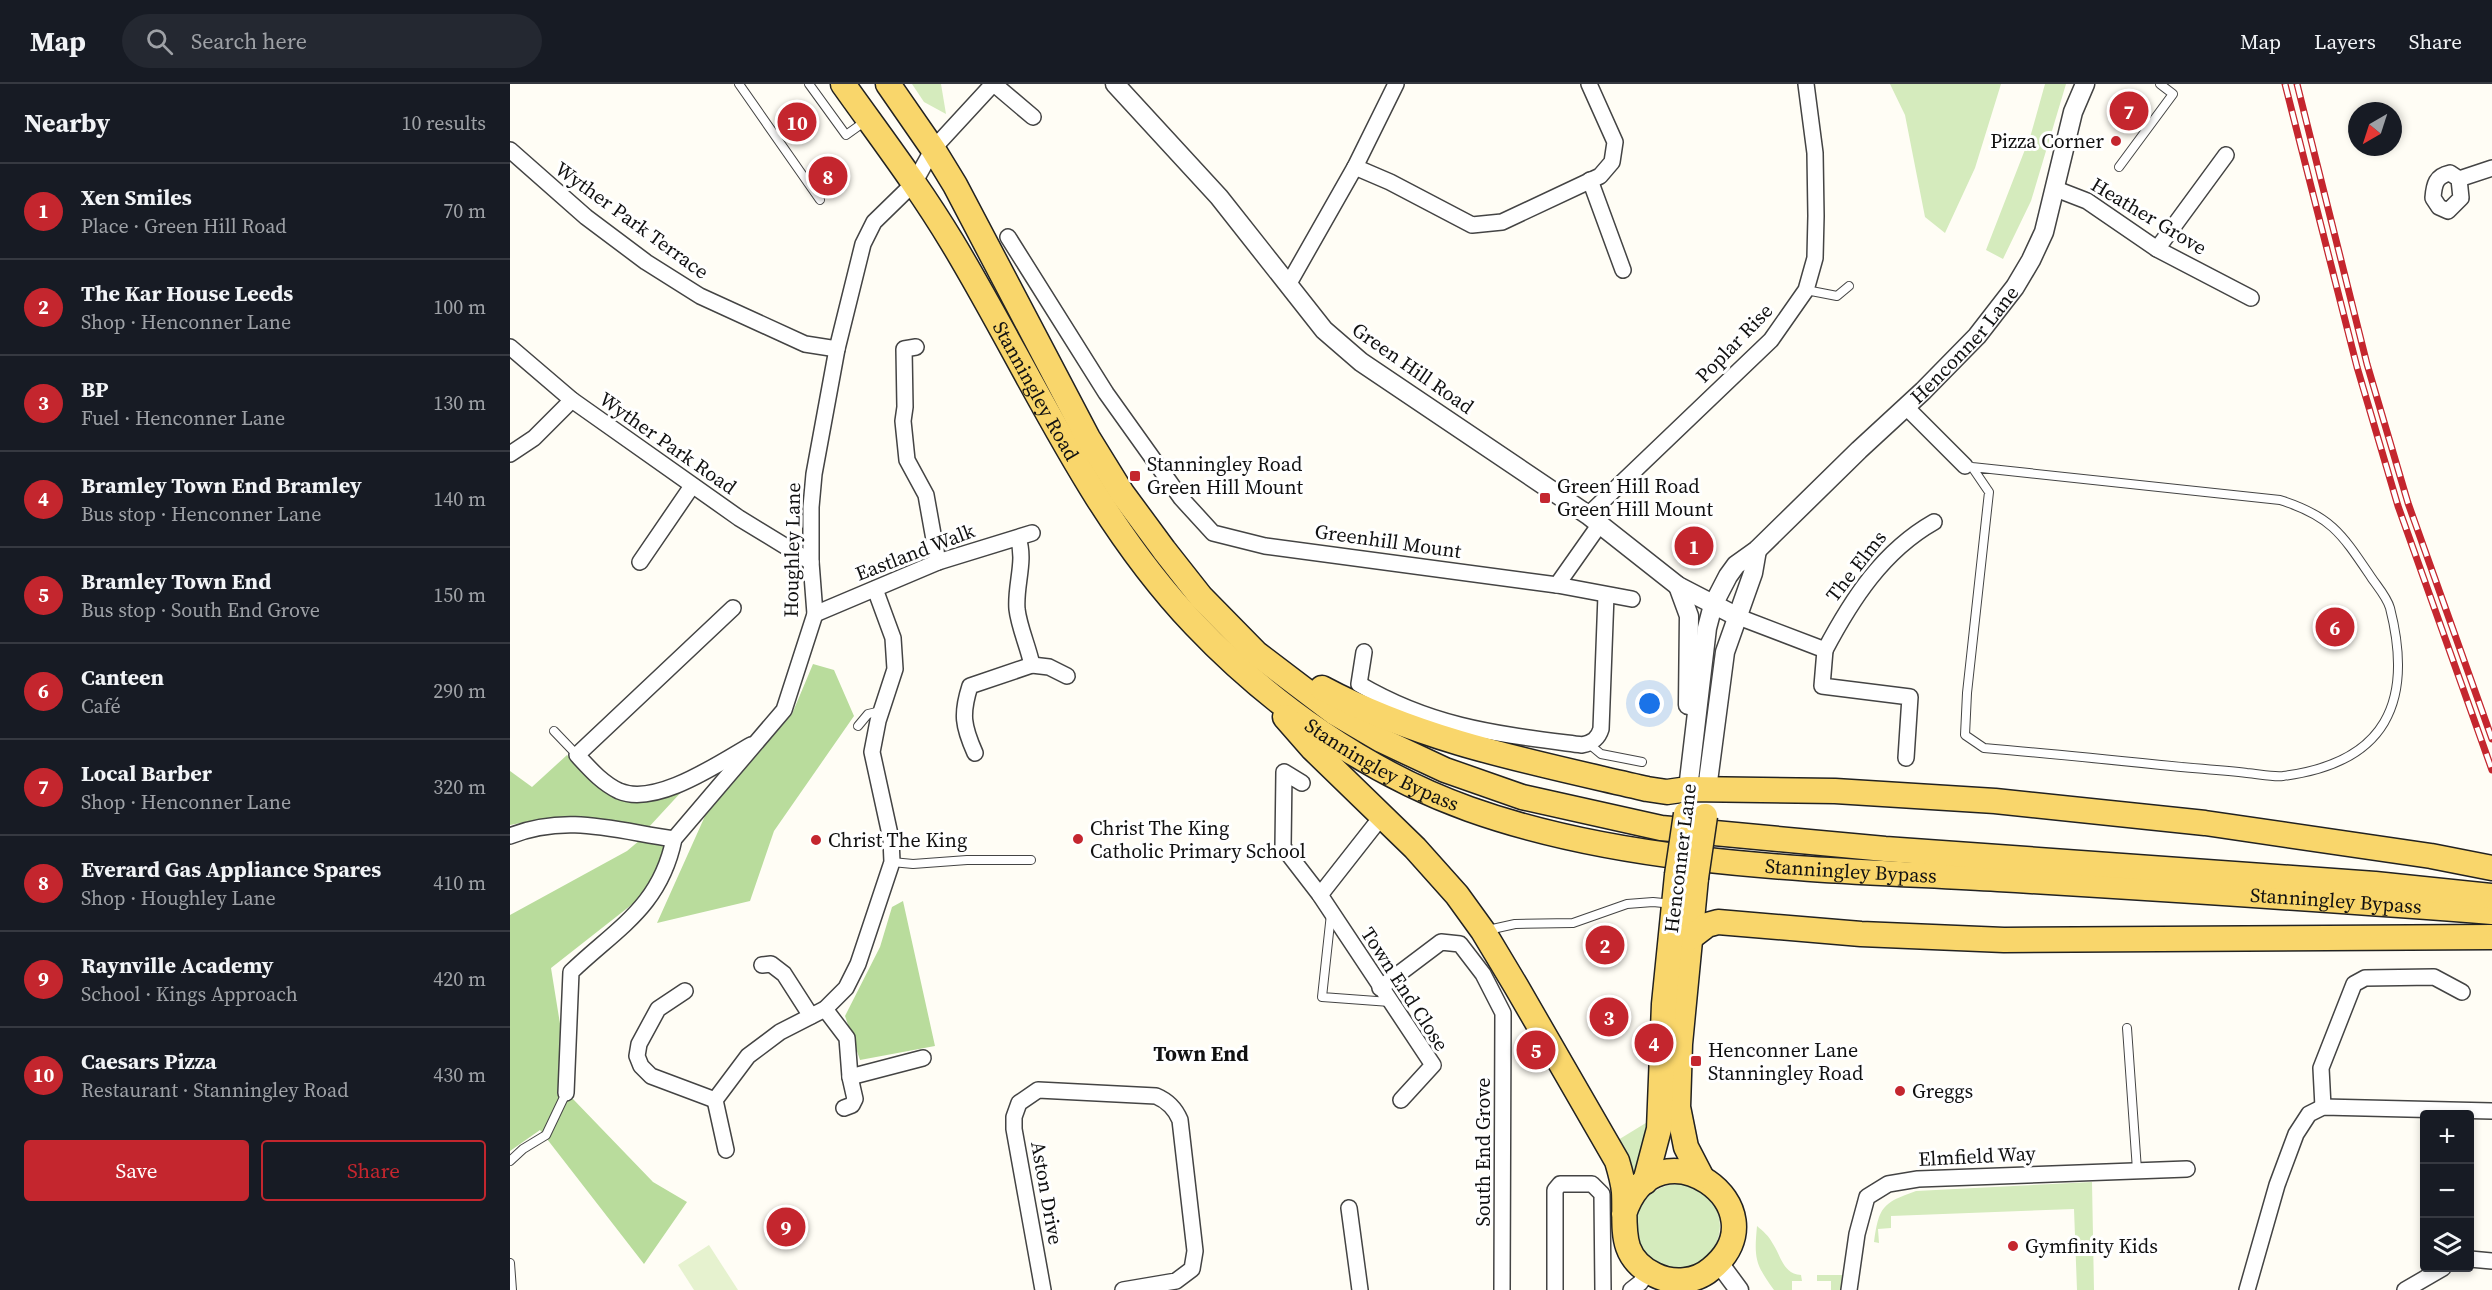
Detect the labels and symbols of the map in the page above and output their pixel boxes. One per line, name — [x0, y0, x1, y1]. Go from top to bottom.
pin: 7 — [2110, 88, 2148, 134]
pin: 10 — [778, 99, 816, 144]
north arrow — [2348, 102, 2402, 156]
place label: Pizza Corner — [1990, 127, 2105, 155]
marker: Pizza Corner — [2109, 134, 2123, 148]
pin: 8 — [808, 154, 848, 199]
street label: Wyther Park Terrace — [549, 155, 715, 285]
street label: Heather Grove — [2086, 170, 2212, 262]
street label: Henconner Lane — [1904, 280, 2025, 410]
street label: Poplar Rise — [1689, 297, 1779, 389]
street label: Stanningley Road — [986, 316, 1086, 466]
street label: Green Hill Road — [1347, 316, 1480, 421]
street label: Wyther Park Road — [594, 385, 743, 501]
place label: Stanningley Road Green Hill Mount — [1147, 450, 1303, 501]
marker: Stanningley Road Green Hill Mount — [1128, 469, 1142, 483]
place label: Green Hill Road Green Hill Mount — [1557, 472, 1713, 523]
street label: Houghley Lane — [777, 482, 807, 618]
marker: Green Hill Road Green Hill Mount — [1538, 491, 1552, 505]
street label: Eastland Walk — [851, 516, 979, 588]
street label: Greenhill Mount — [1313, 517, 1464, 565]
pin: 1 — [1674, 524, 1714, 568]
street label: The Elms — [1819, 524, 1893, 608]
pin: 6 — [2316, 604, 2354, 650]
your location — [1635, 689, 1664, 718]
street label: Stanningley Bypass — [1299, 711, 1463, 818]
street label: Henconner Lane — [1657, 782, 1703, 934]
place label: Christ The King Catholic Primary School — [1090, 814, 1306, 865]
place label: Christ The King — [828, 826, 967, 854]
marker: Christ The King Catholic Primary School — [1071, 832, 1085, 846]
marker: Christ The King — [809, 833, 823, 847]
street label: Stanningley Bypass — [1764, 852, 1937, 890]
street label: Stanningley Bypass — [2249, 881, 2423, 921]
street label: Town End Close — [1354, 922, 1456, 1056]
pin: 2 — [1586, 922, 1624, 968]
pin: 3 — [1590, 994, 1628, 1040]
pin: 4 — [1634, 1020, 1674, 1066]
pin: 5 — [1516, 1028, 1556, 1072]
place label: Henconner Lane Stanningley Road — [1708, 1036, 1864, 1087]
district label: Town End — [1153, 1039, 1249, 1068]
marker: Henconner Lane Stanningley Road — [1689, 1054, 1703, 1068]
place label: Greggs — [1912, 1077, 1973, 1105]
street label: South End Grove — [1469, 1078, 1497, 1226]
marker: Greggs — [1893, 1084, 1907, 1098]
street label: Aston Drive — [1024, 1139, 1070, 1247]
street label: Elmfield Way — [1918, 1139, 2037, 1173]
pin: 9 — [766, 1204, 806, 1250]
place label: Gymfinity Kids — [2025, 1232, 2158, 1260]
marker: Gymfinity Kids — [2006, 1239, 2020, 1253]

